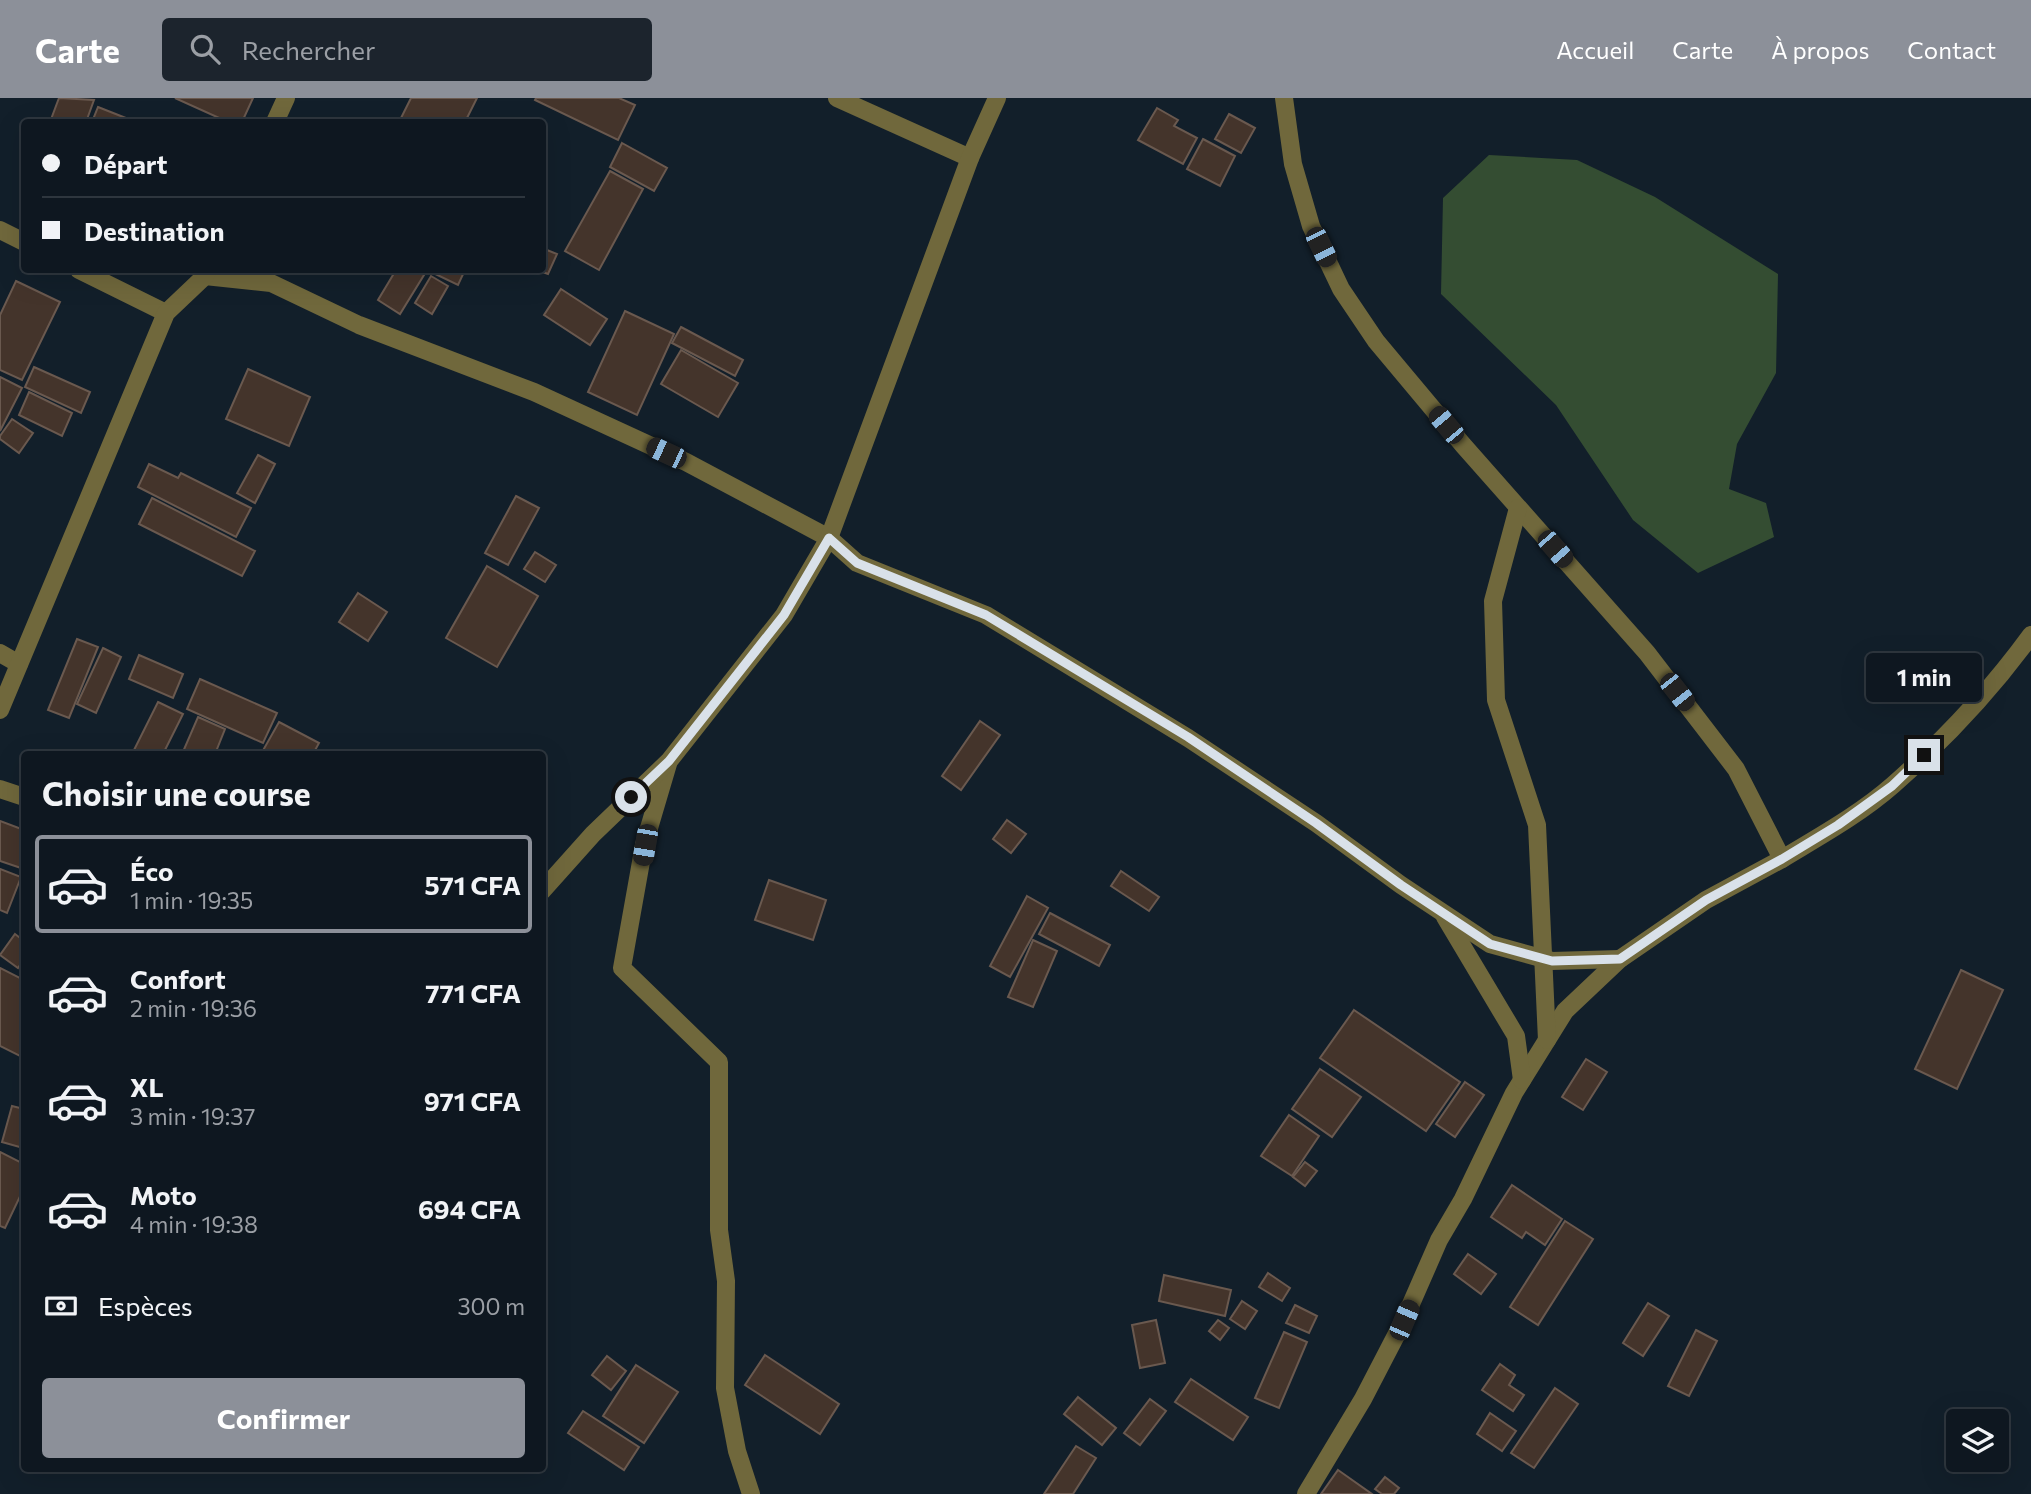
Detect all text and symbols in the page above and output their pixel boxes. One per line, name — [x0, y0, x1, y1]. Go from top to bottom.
search box — [162, 18, 652, 81]
text: Carte — [35, 29, 120, 70]
icon: search — [186, 30, 224, 68]
text: Rechercher — [242, 34, 375, 65]
text: Accueil — [1556, 35, 1634, 64]
text: Carte — [1672, 35, 1733, 64]
text: À propos — [1771, 35, 1869, 64]
text: Contact — [1907, 35, 1996, 64]
text: Départ — [84, 148, 168, 179]
text: Destination — [84, 215, 225, 246]
car — [1303, 224, 1340, 270]
car — [1425, 402, 1468, 448]
car — [643, 435, 690, 471]
car — [1534, 526, 1577, 572]
callout: 1 min — [1866, 654, 1982, 702]
text: 1 min — [1897, 663, 1951, 691]
car — [1656, 669, 1699, 715]
route end — [1908, 739, 1940, 771]
text: Choisir une course — [42, 773, 311, 813]
route start — [615, 781, 647, 813]
car — [632, 822, 659, 868]
icon: car — [46, 853, 109, 916]
text: Éco — [130, 855, 174, 886]
text: 571 CFA — [424, 869, 521, 900]
text: 1 min · 19:35 — [130, 886, 253, 914]
icon: car — [46, 961, 109, 1024]
text: Confort — [130, 963, 226, 994]
text: 771 CFA — [425, 977, 521, 1008]
text: 2 min · 19:36 — [130, 994, 257, 1022]
icon: car — [46, 1069, 109, 1132]
text: XL — [130, 1071, 164, 1102]
text: 971 CFA — [424, 1085, 521, 1116]
text: 3 min · 19:37 — [130, 1102, 255, 1130]
icon: car — [46, 1177, 109, 1240]
text: Moto — [130, 1179, 197, 1210]
text: 694 CFA — [418, 1193, 521, 1224]
text: 4 min · 19:38 — [130, 1210, 258, 1238]
icon: cash — [42, 1287, 80, 1325]
text: Espèces — [98, 1290, 193, 1321]
text: 300 m — [457, 1292, 525, 1320]
car — [1387, 1297, 1422, 1343]
button: Confirmer — [42, 1378, 525, 1458]
map controls — [1946, 1409, 2009, 1472]
button: layers — [1946, 1409, 2009, 1472]

